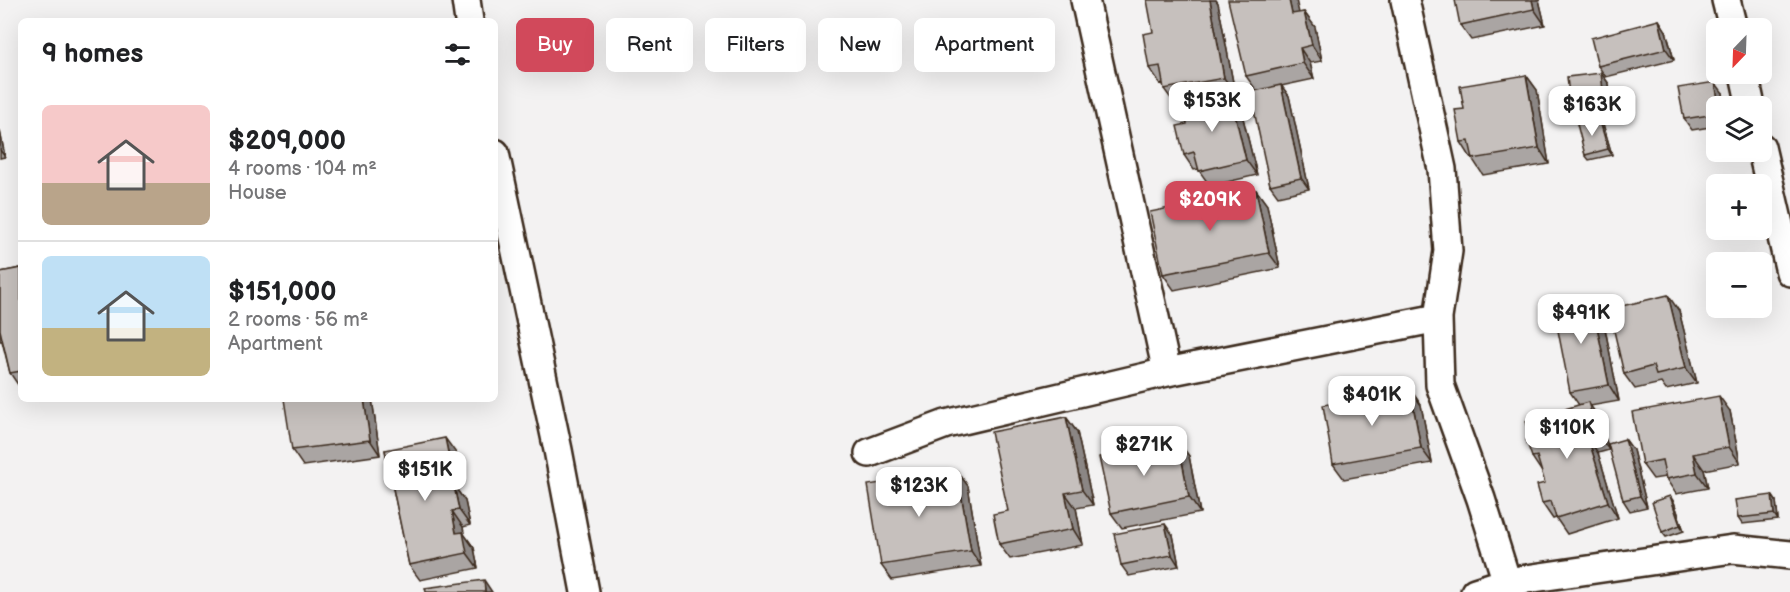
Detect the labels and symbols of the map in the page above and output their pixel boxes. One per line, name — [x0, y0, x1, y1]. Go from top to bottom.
north arrow — [1706, 18, 1772, 84]
pin: $153K — [1170, 82, 1254, 133]
pin: $163K — [1550, 86, 1634, 137]
pin: $209K — [1168, 181, 1252, 232]
pin: $491K — [1539, 294, 1623, 345]
pin: $401K — [1330, 376, 1414, 427]
pin: $110K — [1525, 409, 1609, 460]
pin: $271K — [1102, 426, 1186, 477]
pin: $151K — [383, 451, 467, 502]
pin: $123K — [877, 467, 961, 518]

